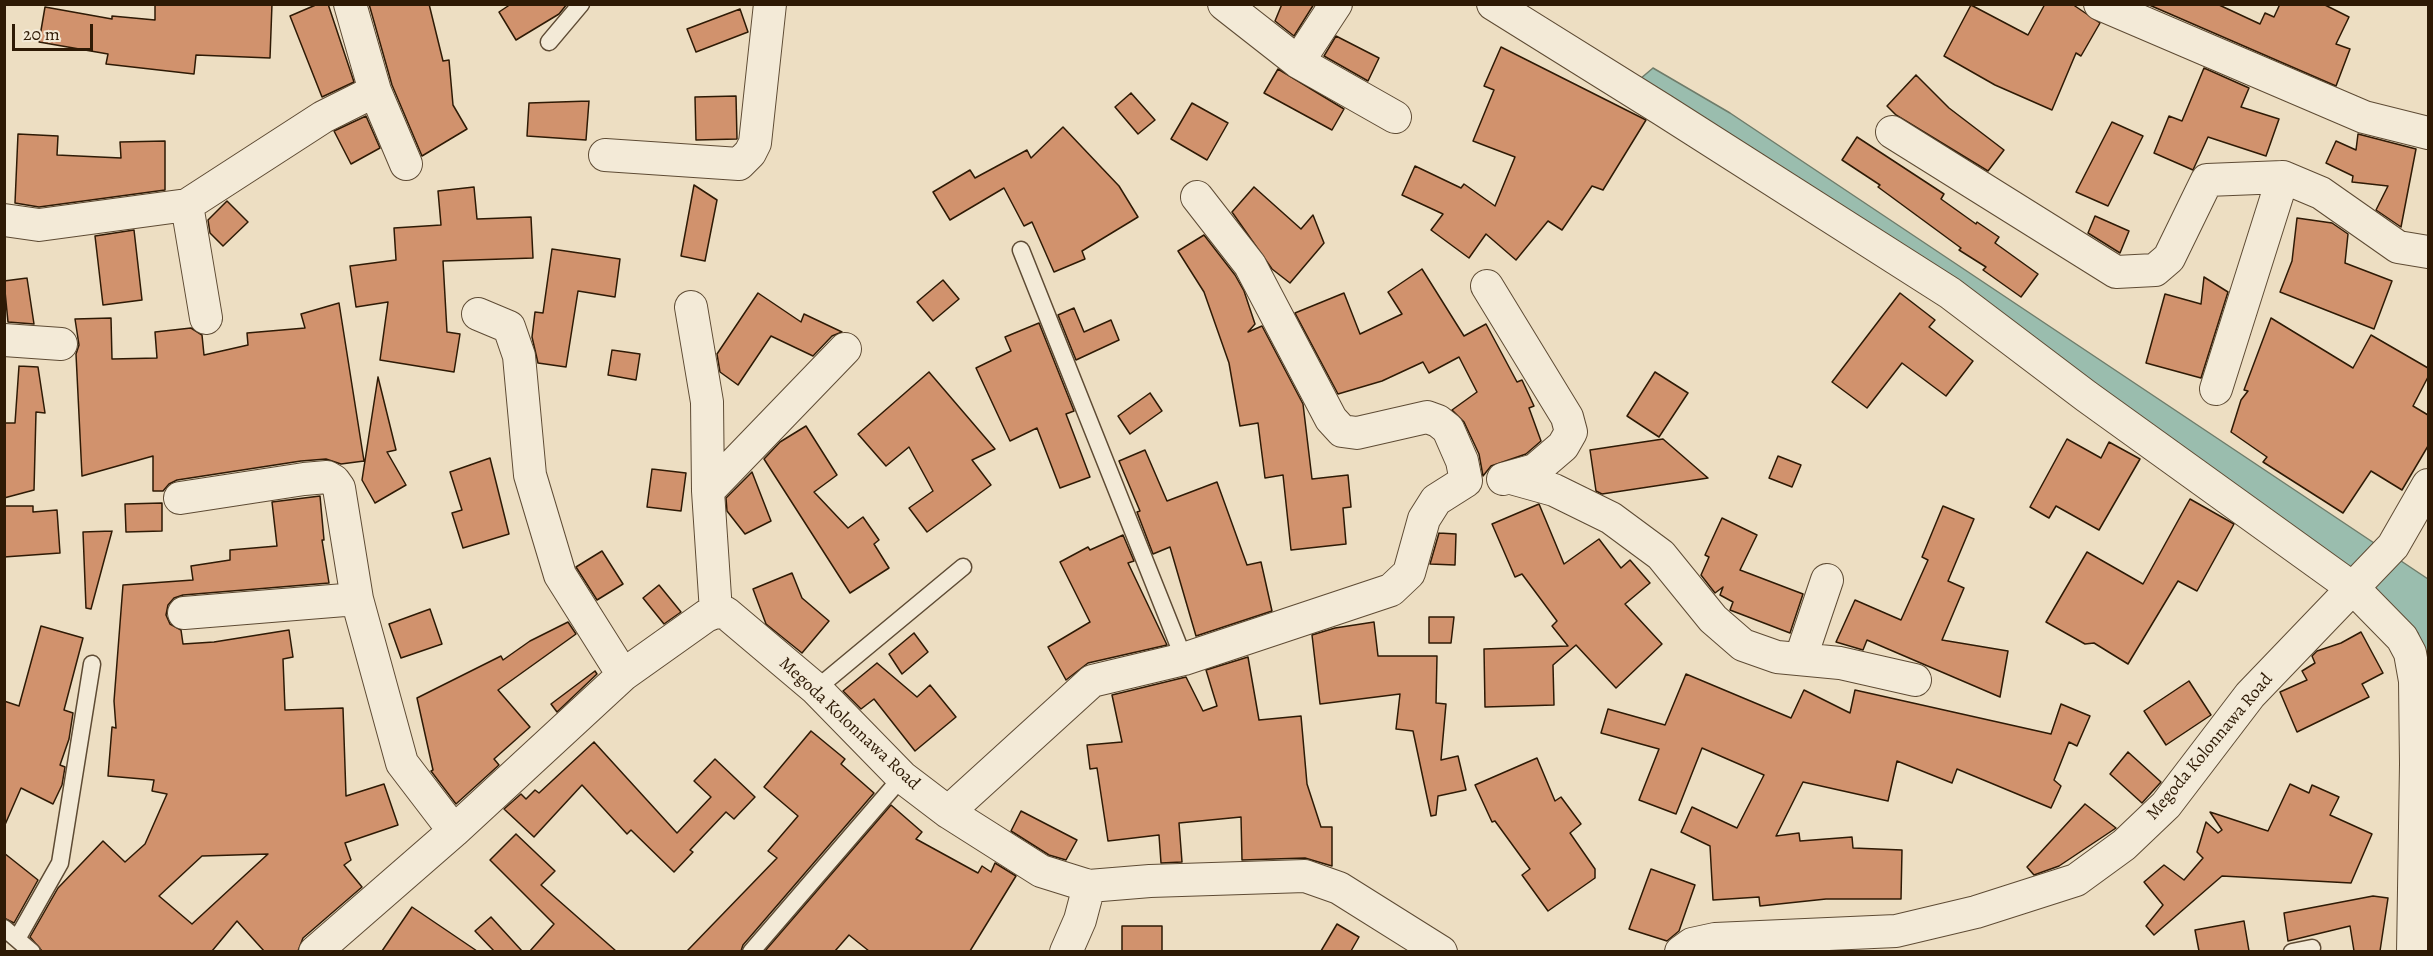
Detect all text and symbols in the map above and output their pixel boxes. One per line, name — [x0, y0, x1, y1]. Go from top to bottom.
scale bar — [15, 12, 96, 50]
text: 20 m — [23, 22, 60, 46]
street label: Megoda Kolonnawa Road — [774, 653, 924, 795]
street label: Megoda Kolonnawa Road — [2142, 669, 2278, 825]

